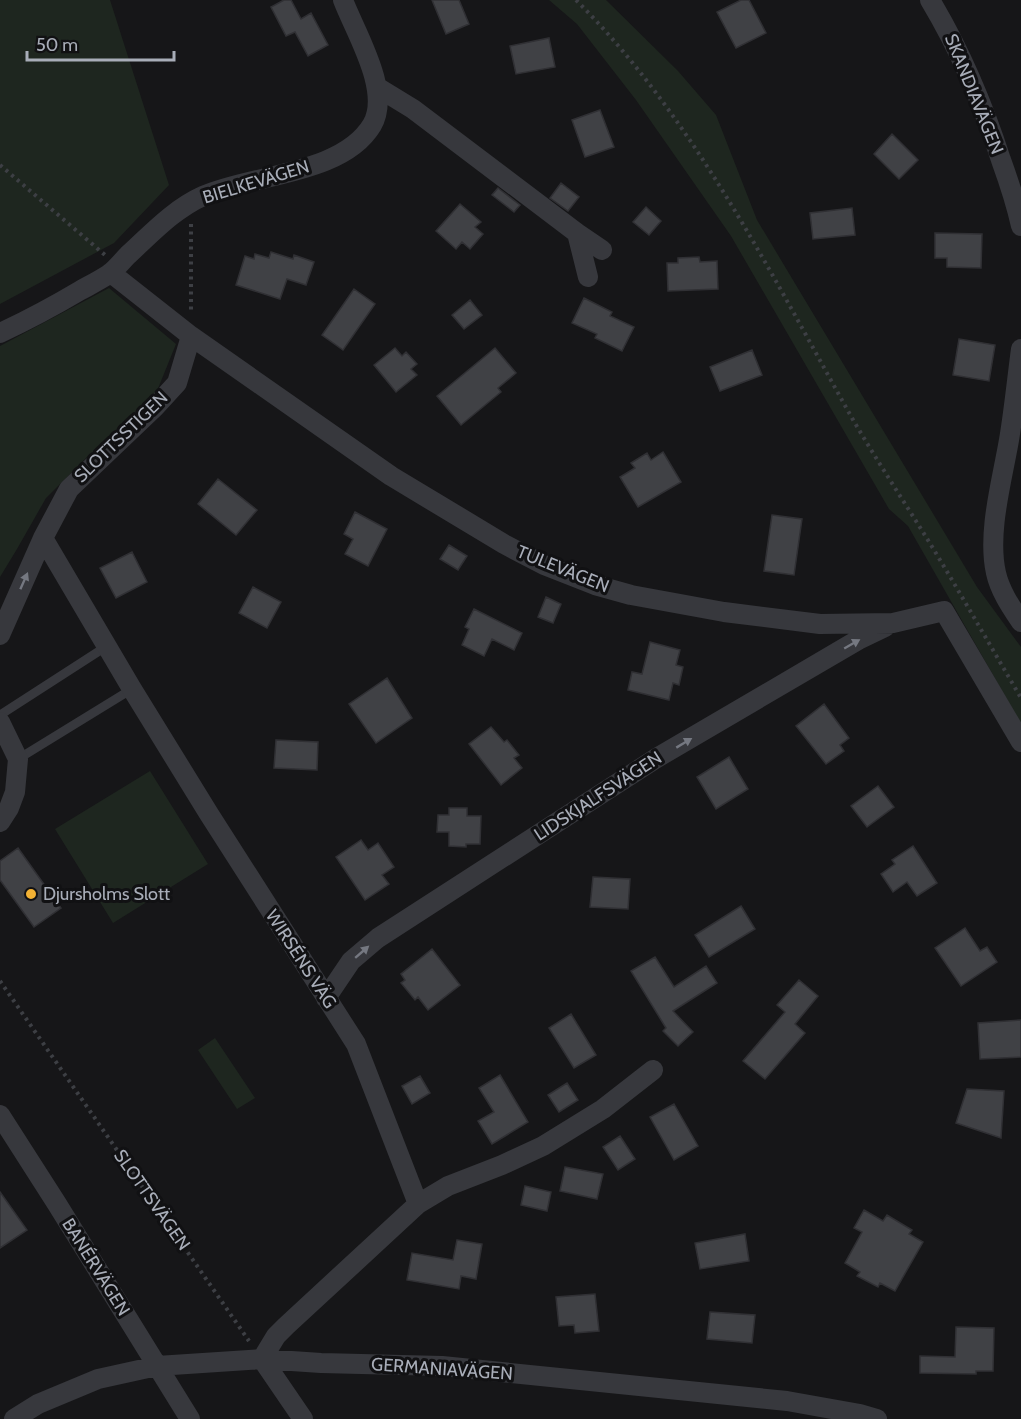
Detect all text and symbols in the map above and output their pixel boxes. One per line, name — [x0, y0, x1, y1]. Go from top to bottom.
scale bar — [27, 24, 174, 62]
street label: SKANDIAVÄGEN — [940, 31, 1008, 157]
text: 50 m — [36, 34, 78, 56]
street label: BIELKEVÄGEN — [200, 155, 312, 209]
street label: SLOTTSSTIGEN — [70, 387, 172, 487]
street label: TULEVÄGEN — [514, 541, 612, 597]
one-way arrow — [19, 572, 29, 590]
one-way arrow — [843, 639, 860, 649]
one-way arrow — [676, 737, 692, 748]
street label: LIDSKJALFSVÄGEN — [530, 747, 666, 845]
place label: Djursholms Slott — [43, 883, 170, 905]
marker: Djursholms Slott — [24, 887, 38, 901]
street label: WIRSÉNS VÄG — [261, 906, 341, 1012]
one-way arrow — [354, 946, 369, 959]
street label: SLOTTSVÄGEN — [109, 1145, 195, 1255]
street label: BANÉRVÄGEN — [57, 1214, 135, 1320]
street label: GERMANIAVÄGEN — [370, 1353, 514, 1385]

